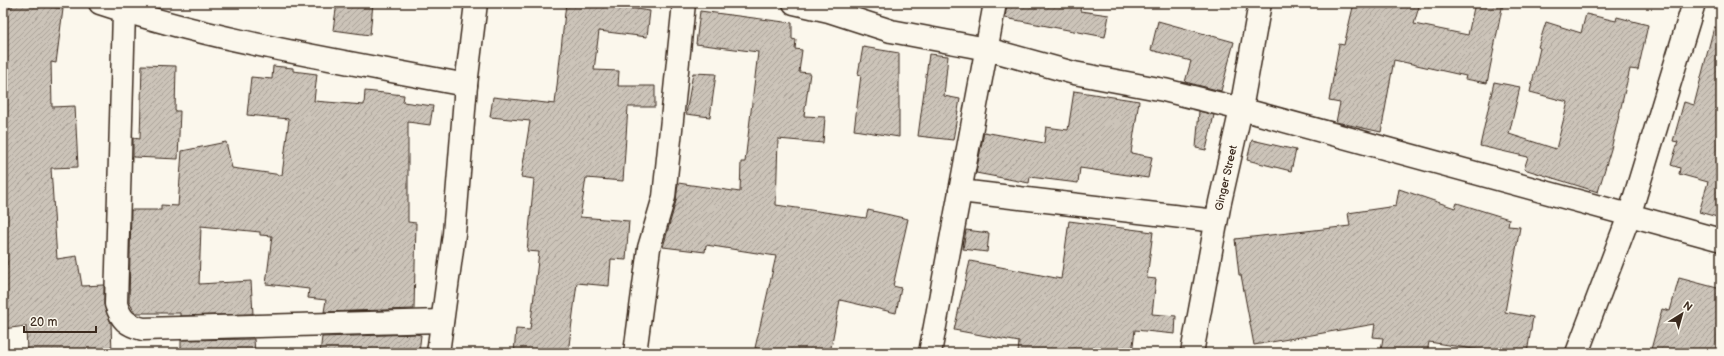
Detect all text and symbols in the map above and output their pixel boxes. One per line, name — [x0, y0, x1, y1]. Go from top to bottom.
street label: Ginger Street — [1212, 143, 1240, 212]
north arrow — [1662, 294, 1702, 334]
text: N — [1681, 299, 1695, 314]
scale bar — [24, 308, 96, 334]
text: 20 m — [30, 315, 57, 330]

